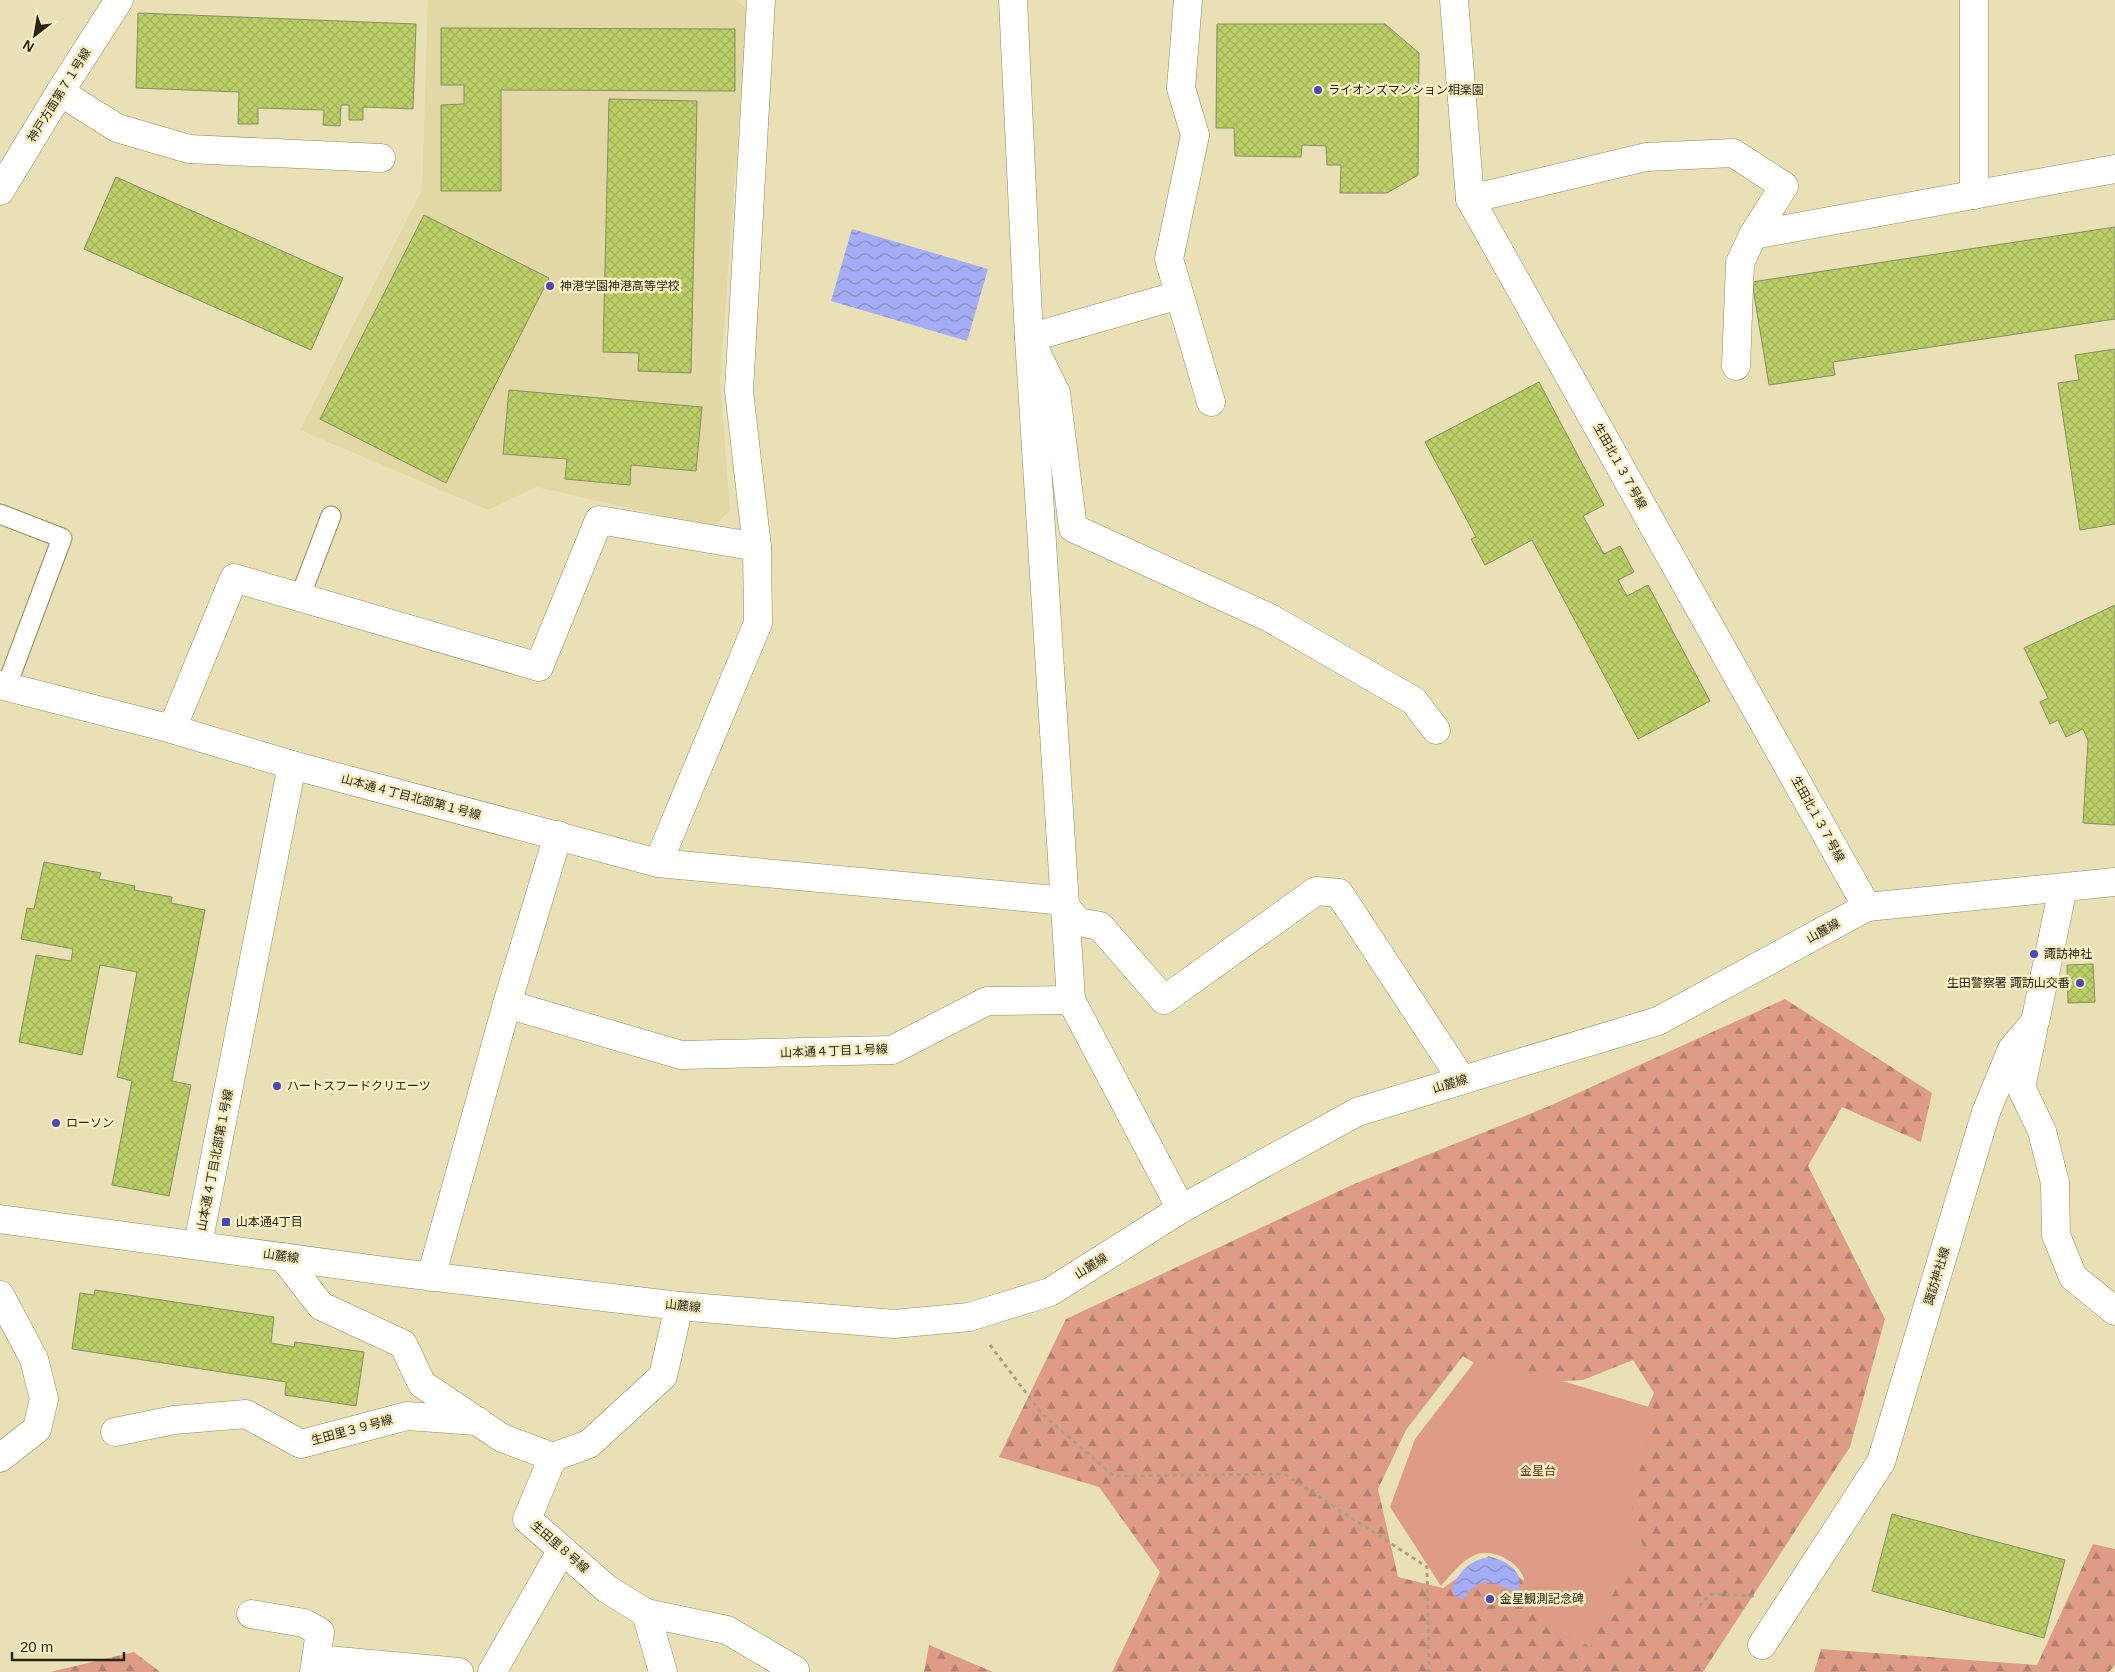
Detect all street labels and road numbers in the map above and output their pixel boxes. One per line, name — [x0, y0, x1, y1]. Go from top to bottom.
street label: 神戸方面第７１号線 — [24, 45, 94, 145]
street label: 生田北１３７号線 — [1591, 421, 1649, 511]
street label: 山本通４丁目北部第１号線 — [340, 772, 482, 822]
street label: 生田北１３７号線 — [1789, 774, 1847, 864]
street label: 山麓線 — [1804, 916, 1842, 946]
street label: 山本通４丁目１号線 — [780, 1042, 888, 1060]
street label: 山麓線 — [1431, 1072, 1469, 1096]
street label: 山本通４丁目北部第１号線 — [194, 1088, 236, 1232]
street label: 諏訪神社線 — [1922, 1245, 1952, 1307]
street label: 山麓線 — [262, 1247, 300, 1265]
street label: 山麓線 — [1072, 1251, 1110, 1281]
street label: 山麓線 — [664, 1297, 702, 1315]
street label: 生田里３９号線 — [310, 1412, 394, 1448]
street label: 生田里８号線 — [528, 1518, 592, 1576]

